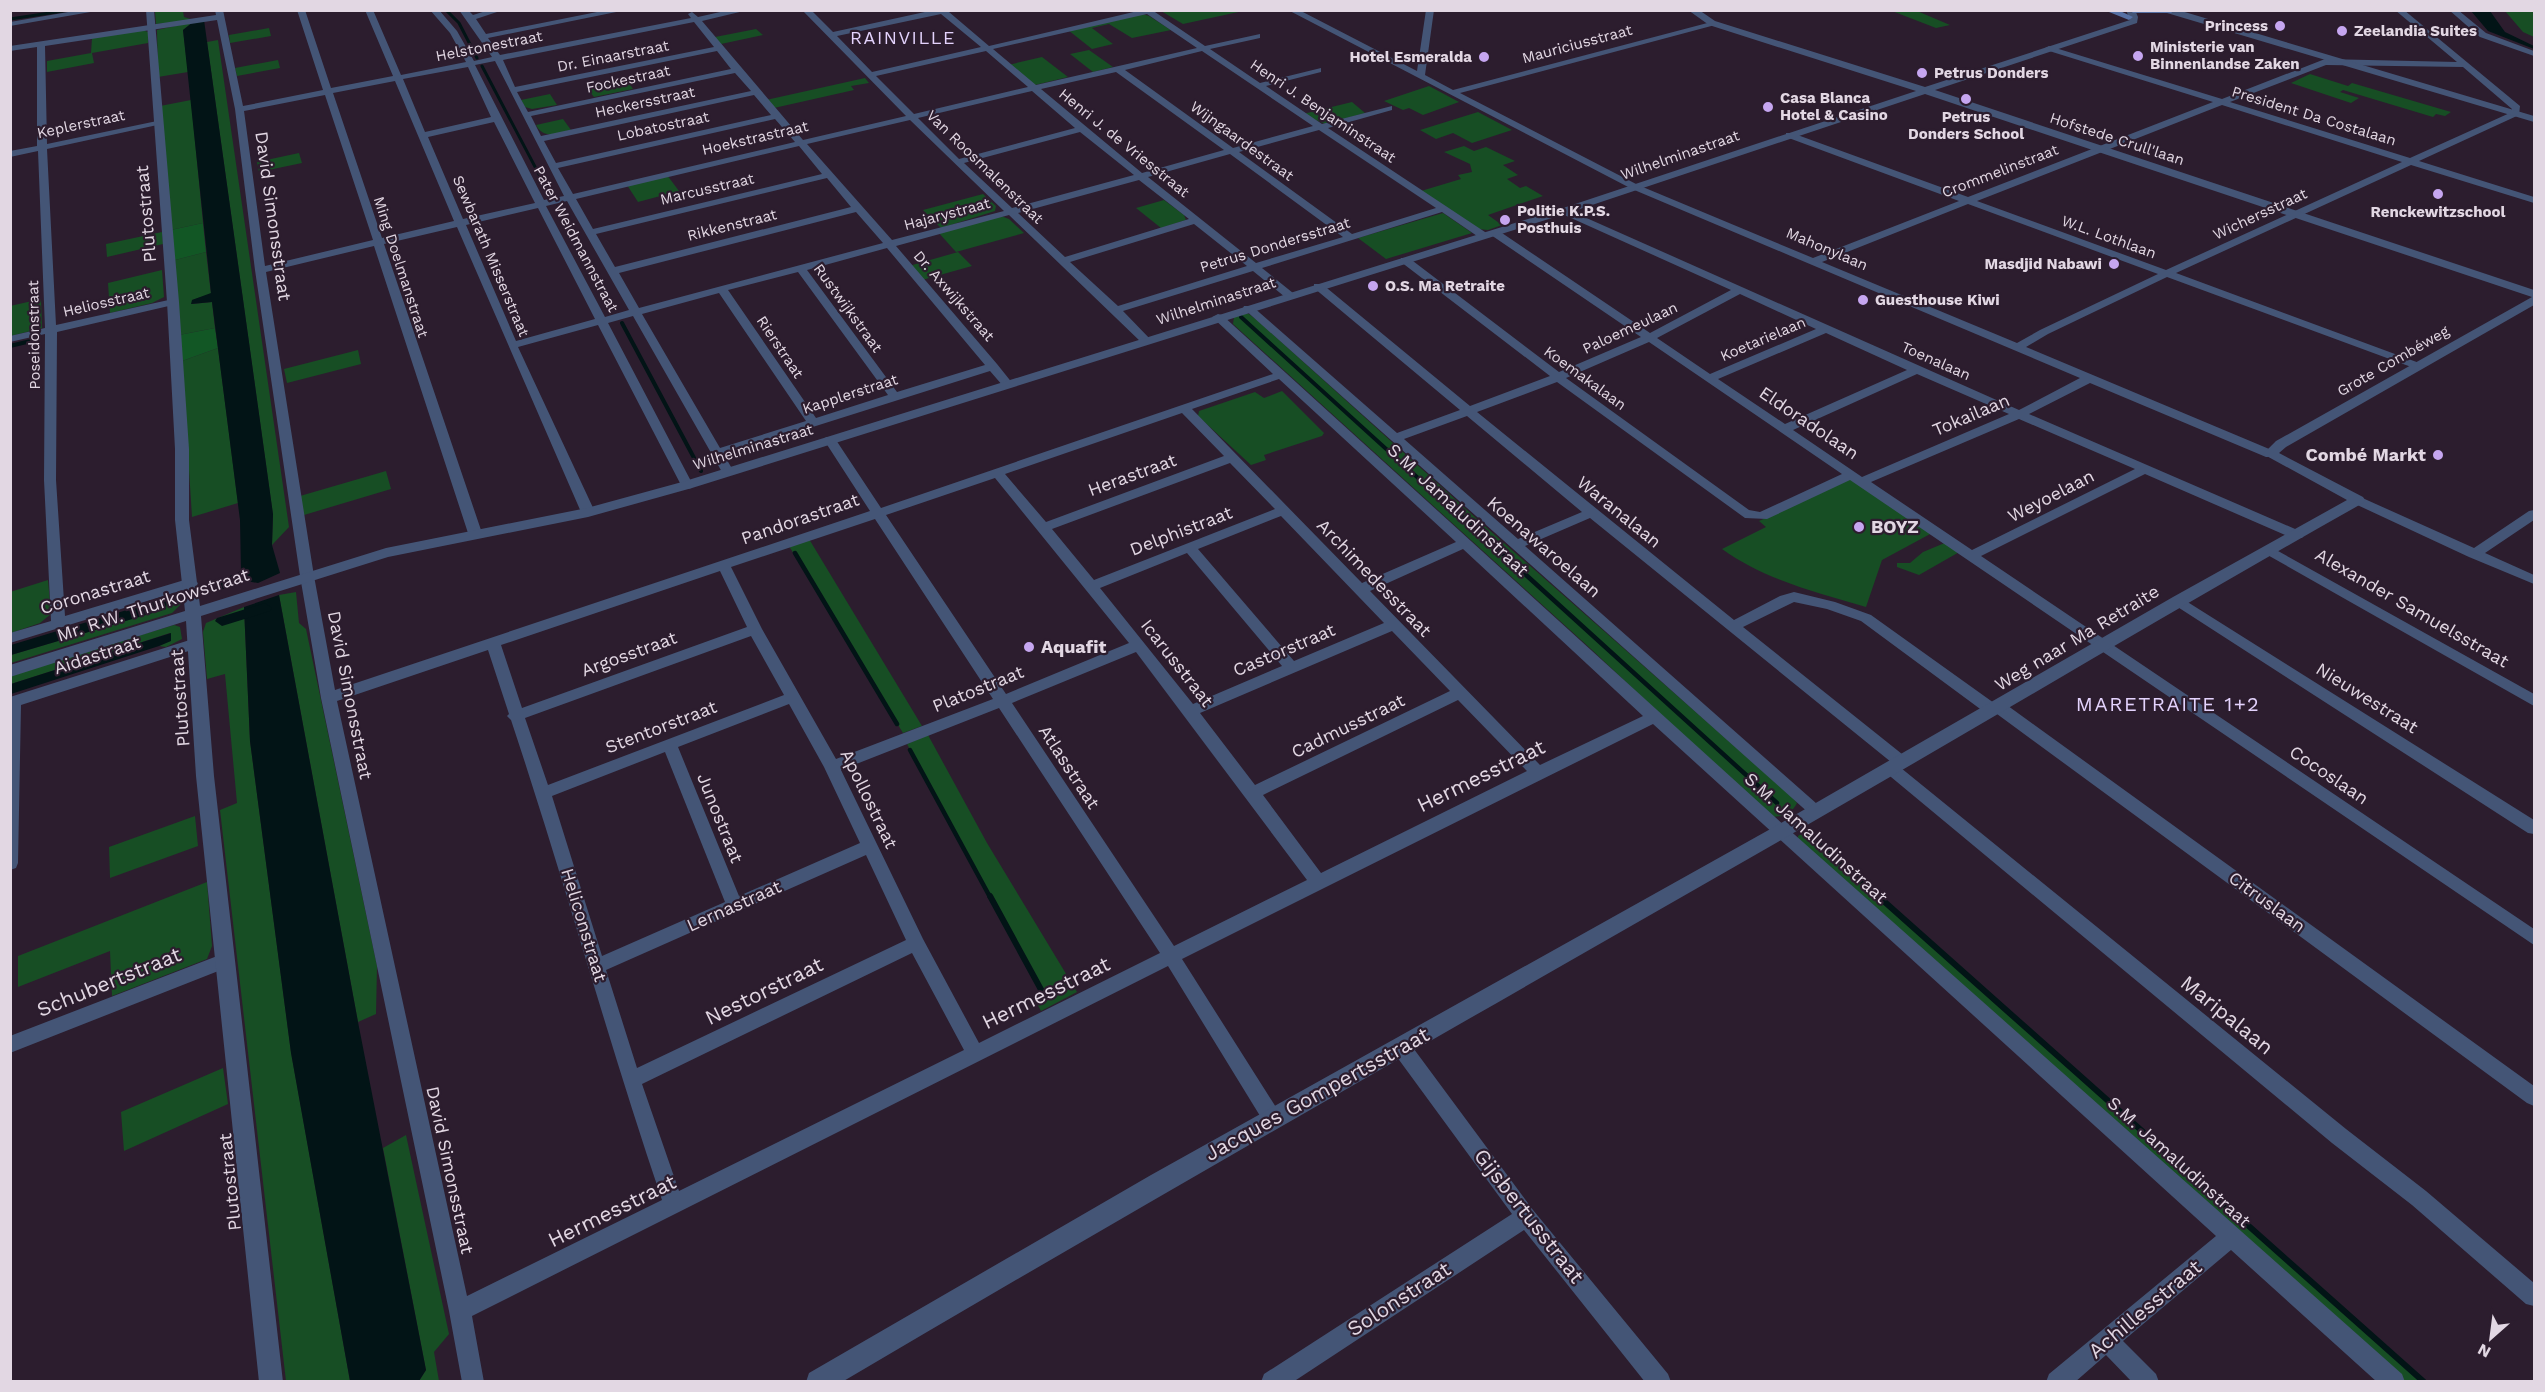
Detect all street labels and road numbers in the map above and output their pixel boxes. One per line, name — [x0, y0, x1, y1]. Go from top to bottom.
street label: Mauriciusstraat — [1520, 20, 1635, 67]
street label: Helstonestraat — [434, 27, 545, 65]
street label: Dr. Einaarstraat — [556, 36, 671, 76]
street label: Henri J. Benjaminstraat — [1247, 56, 1400, 167]
street label: Fockestraat — [584, 61, 672, 97]
street label: Heckersstraat — [593, 82, 697, 121]
street label: President Da Costalaan — [2230, 82, 2398, 150]
street label: Henri J. de Vriesstraat — [1055, 85, 1193, 202]
street label: Wijngaardestraat — [1187, 97, 1298, 185]
street label: Keplerstraat — [35, 106, 127, 142]
street label: Van Roosmalenstraat — [923, 106, 1048, 228]
street label: Lobatostraat — [615, 107, 711, 145]
street label: Hofstede Crull'laan — [2047, 109, 2187, 169]
street label: Hoekstrastraat — [700, 117, 811, 159]
street label: Wilhelminastraat — [1618, 126, 1743, 184]
street label: David Simonsstraat — [251, 130, 296, 302]
street label: Crommelinstraat — [1939, 140, 2061, 202]
street label: Pater Weidmannstraat — [530, 163, 623, 316]
street label: Plutostraat — [131, 164, 160, 264]
street label: Marcusstraat — [658, 169, 756, 209]
street label: Sewbarath Misserstraat — [449, 173, 533, 340]
street label: Wichersstraat — [2210, 184, 2310, 244]
street label: Ming Doelmanstraat — [370, 194, 433, 341]
street label: Hajarystraat — [902, 194, 993, 234]
street label: Rikkenstraat — [685, 205, 779, 245]
street label: W.L. Lothlaan — [2059, 212, 2159, 262]
street label: Petrus Dondersstraat — [1198, 213, 1353, 276]
street label: Mahonylaan — [1783, 224, 1871, 274]
street label: Dr. Axwijkstraat — [910, 247, 999, 345]
street label: Rustwijkstraat — [810, 260, 887, 356]
street label: Wilhelminastraat — [1154, 273, 1279, 329]
street label: Poseidonstraat — [24, 279, 44, 390]
street label: Heliosstraat — [61, 283, 152, 321]
street label: Paloemeulaan — [1580, 298, 1680, 358]
street label: Rierstraat — [753, 312, 808, 382]
street label: Koetarielaan — [1718, 313, 1808, 365]
street label: Grote Combéweg — [2334, 322, 2452, 400]
street label: Toenalaan — [1899, 338, 1973, 384]
street label: Koemakalaan — [1540, 342, 1630, 414]
street label: Kapplerstraat — [800, 370, 901, 418]
street label: Eldoradolaan — [1756, 382, 1863, 464]
street label: Tokailaan — [1929, 389, 2013, 440]
street label: Wilhelminastraat — [691, 420, 816, 474]
street label: S.M. Jamaludinstraat — [1383, 439, 1534, 581]
street label: Herastraat — [1085, 449, 1179, 500]
street label: Weyoelaan — [2004, 465, 2097, 526]
street label: Waranalaan — [1573, 471, 1666, 552]
street label: Pandorastraat — [738, 488, 862, 549]
street label: Koenawaroelaan — [1483, 492, 1605, 602]
street label: Delphistraat — [1127, 501, 1235, 560]
street label: Archimedesstraat — [1313, 514, 1436, 641]
street label: Alexander Samuelsstraat — [2312, 544, 2513, 672]
street label: Mr. R.W. Thurkowstraat — [54, 563, 252, 646]
street label: Coronastraat — [37, 565, 153, 618]
street label: Weg naar Ma Retraite — [1991, 580, 2163, 695]
street label: David Simonsstraat — [324, 609, 377, 781]
street label: Icarusstraat — [1137, 615, 1218, 711]
street label: Castorstraat — [1230, 618, 1338, 681]
street label: Argosstraat — [578, 626, 680, 681]
street label: Aidastraat — [51, 631, 143, 678]
street label: Plutostraat — [166, 648, 193, 747]
street label: Nieuwestraat — [2312, 658, 2423, 738]
street label: Platostraat — [929, 661, 1027, 716]
street label: Cadmusstraat — [1288, 689, 1408, 762]
street label: Stentorstraat — [602, 696, 720, 757]
street label: Atlasstraat — [1035, 721, 1105, 813]
street label: Hermesstraat — [1413, 734, 1549, 817]
street label: Cocoslaan — [2286, 741, 2373, 809]
street label: Apollostraat — [836, 746, 903, 852]
street label: S.M. Jamaludinstraat — [1741, 768, 1892, 908]
street label: Junostraat — [693, 770, 748, 866]
street label: Heliconstraat — [557, 866, 612, 985]
street label: Citruslaan — [2225, 867, 2310, 936]
street label: Lernastraat — [683, 875, 785, 936]
street label: Schubertstraat — [33, 941, 185, 1022]
street label: Nestorstraat — [701, 951, 827, 1030]
street label: Hermesstraat — [978, 951, 1114, 1034]
street label: Maripalaan — [2176, 970, 2279, 1060]
street label: Jacques Gompertsstraat — [1200, 1021, 1434, 1166]
street label: David Simonsstraat — [422, 1084, 479, 1256]
street label: S.M. Jamaludinstraat — [2104, 1092, 2255, 1232]
street label: Plutostraat — [214, 1132, 245, 1232]
street label: Gijsbertusstraat — [1469, 1143, 1590, 1288]
street label: Hermesstraat — [544, 1169, 680, 1252]
street label: Achillesstraat — [2083, 1254, 2207, 1363]
street label: Solonstraat — [1342, 1256, 1455, 1341]

